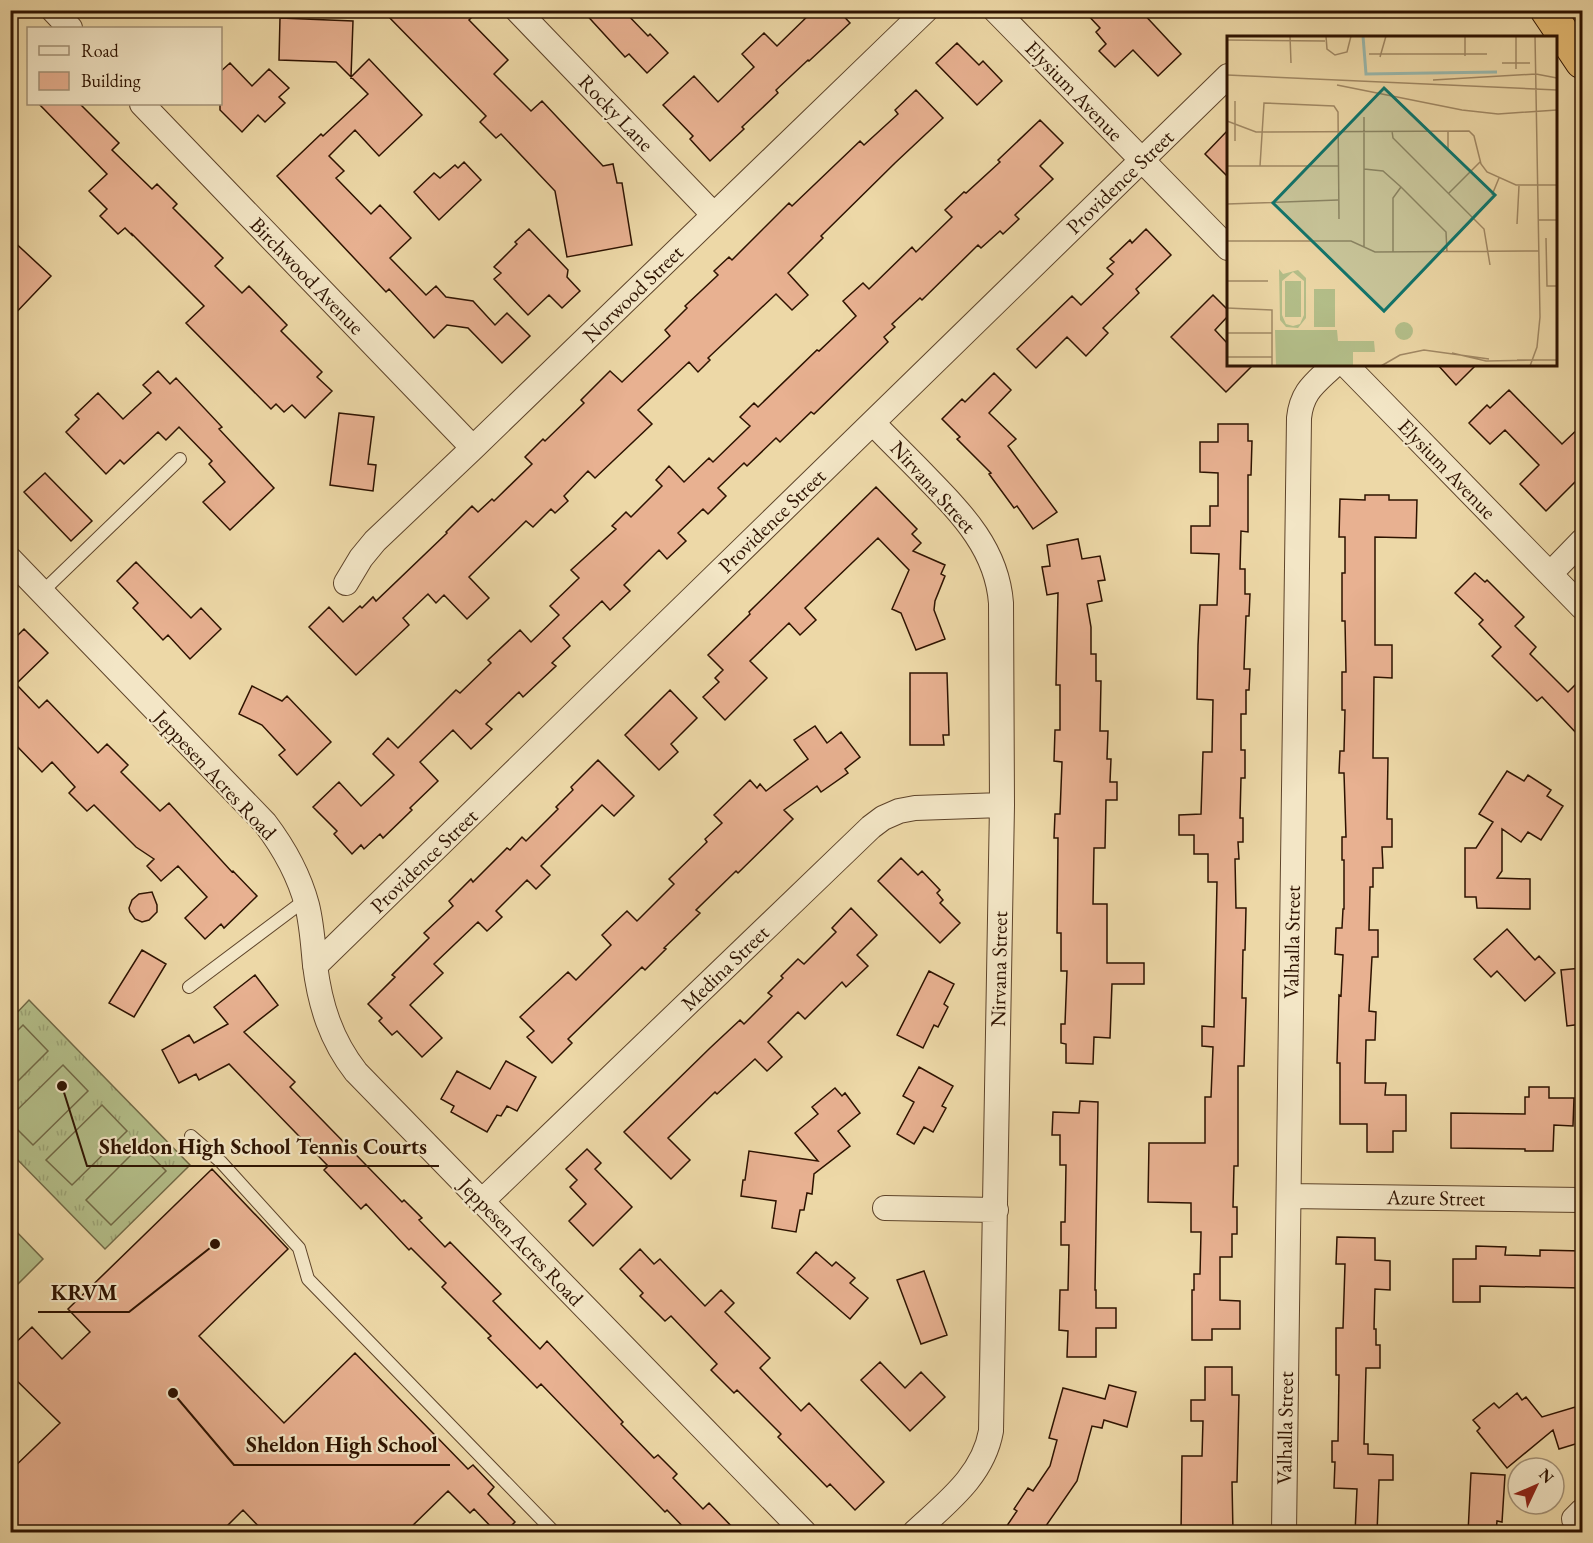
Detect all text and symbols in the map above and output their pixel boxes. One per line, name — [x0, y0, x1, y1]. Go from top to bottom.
legend — [27, 27, 222, 105]
street label: Elysium Avenue — [1020, 35, 1129, 147]
inset map — [1227, 36, 1557, 366]
text: Road — [81, 39, 120, 62]
street label: Rocky Lane — [573, 68, 660, 157]
text: Building — [81, 69, 141, 92]
street label: Providence Street — [1060, 123, 1180, 240]
street label: Birchwood Avenue — [244, 211, 370, 340]
street label: Norwood Street — [577, 239, 689, 348]
street label: Elysium Avenue — [1393, 413, 1502, 525]
street label: Nirvana Street — [885, 435, 982, 539]
street label: Providence Street — [712, 462, 832, 579]
street label: Jeppesen Acres Road — [147, 702, 283, 846]
street label: Providence Street — [364, 802, 484, 919]
street label: Valhalla Street — [1277, 885, 1306, 999]
street label: Nirvana Street — [984, 910, 1013, 1027]
street label: Medina Street — [675, 919, 775, 1016]
callout: Sheldon High School Tennis Courts — [87, 1126, 439, 1166]
text: Sheldon High School Tennis Courts — [99, 1132, 427, 1161]
street label: Jeppesen Acres Road — [452, 1170, 590, 1312]
street label: Azure Street — [1385, 1183, 1486, 1212]
callout: KRVM — [38, 1272, 129, 1312]
text: KRVM — [51, 1278, 117, 1307]
street label: Valhalla Street — [1270, 1371, 1299, 1485]
callout: Sheldon High School — [234, 1425, 450, 1465]
text: Sheldon High School — [246, 1430, 438, 1459]
north arrow — [1506, 1456, 1566, 1516]
text: N — [1534, 1464, 1559, 1488]

